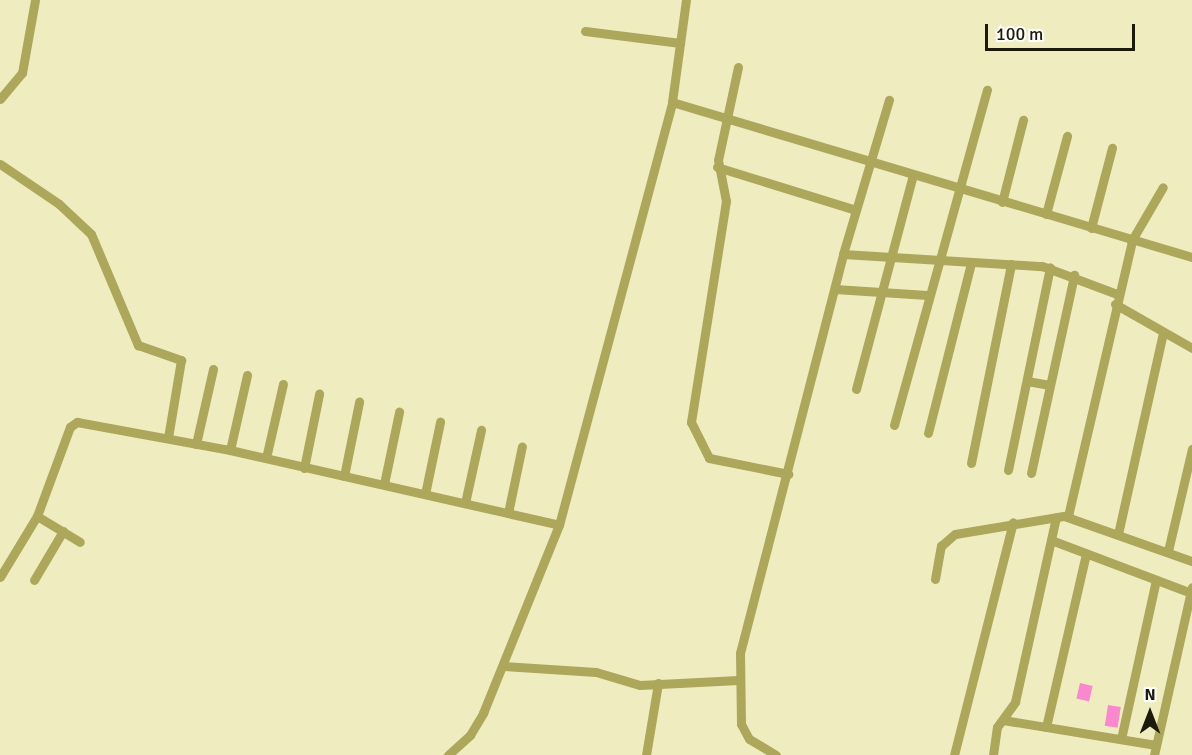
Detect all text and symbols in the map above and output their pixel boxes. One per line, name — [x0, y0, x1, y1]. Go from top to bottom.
scale bar — [988, 12, 1138, 50]
text: 100 m — [996, 23, 1043, 45]
north arrow — [1120, 683, 1180, 743]
text: N — [1144, 685, 1156, 705]

